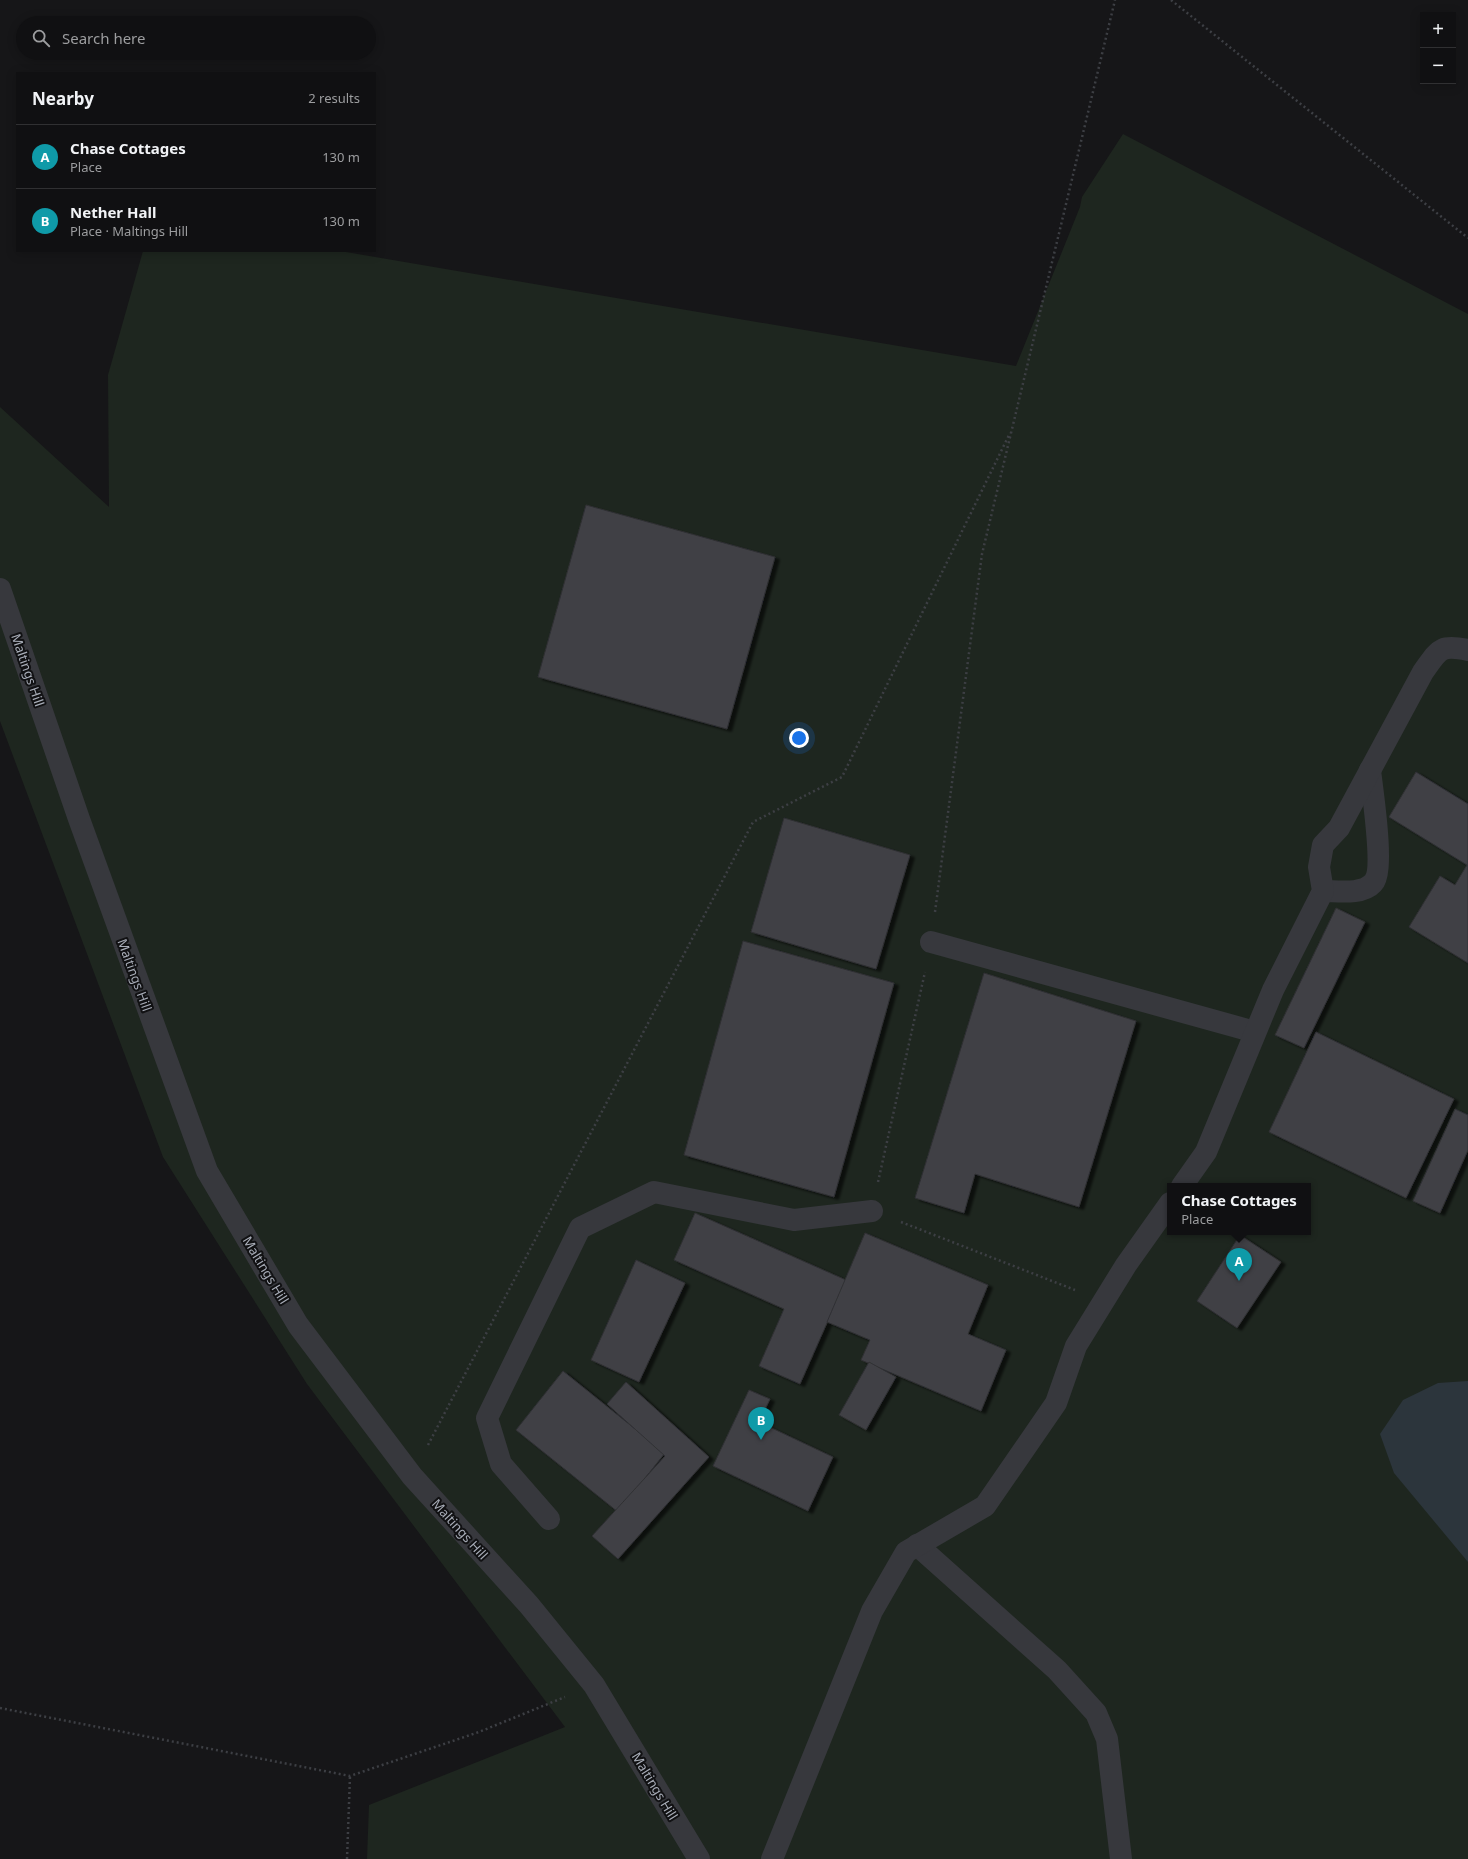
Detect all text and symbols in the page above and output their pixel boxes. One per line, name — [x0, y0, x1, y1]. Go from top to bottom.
map controls — [1420, 12, 1456, 84]
button: + — [1420, 12, 1456, 48]
search box — [16, 16, 376, 60]
icon: search — [30, 27, 52, 49]
text: Search here — [62, 28, 145, 48]
button: − — [1420, 48, 1456, 84]
text: Nearby — [32, 87, 94, 110]
text: 2 results — [308, 89, 360, 107]
text: Chase Cottages — [70, 138, 186, 158]
text: A — [41, 148, 50, 166]
text: 130 m — [322, 148, 360, 166]
text: Place — [70, 158, 102, 176]
text: Nether Hall — [70, 202, 156, 222]
text: B — [41, 212, 49, 230]
text: 130 m — [322, 212, 360, 230]
text: Place · Maltings Hill — [70, 222, 188, 240]
street label: Maltings Hill — [7, 631, 49, 709]
your location — [789, 728, 809, 748]
street label: Maltings Hill — [114, 936, 156, 1014]
popup — [1167, 1183, 1311, 1235]
text: Chase Cottages — [1181, 1190, 1297, 1210]
text: Place — [1181, 1210, 1213, 1228]
street label: Maltings Hill — [239, 1233, 293, 1307]
pin: A — [1226, 1248, 1252, 1281]
pin: B — [748, 1407, 774, 1440]
street label: Maltings Hill — [428, 1495, 492, 1563]
street label: Maltings Hill — [628, 1749, 682, 1823]

